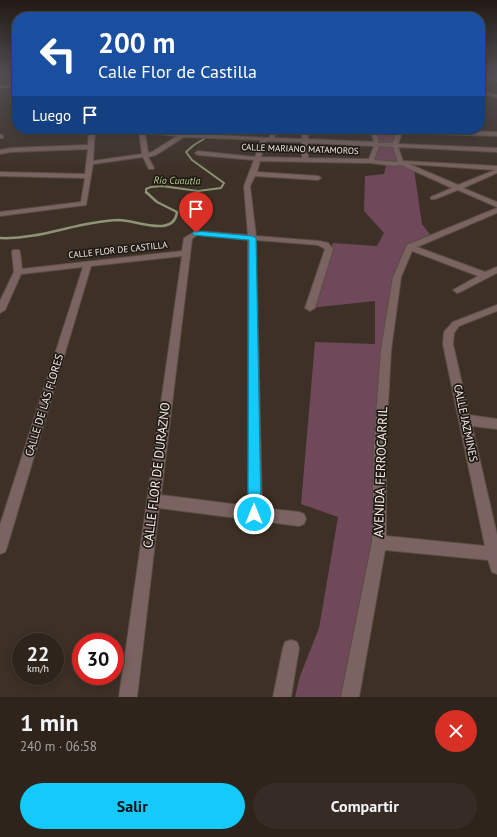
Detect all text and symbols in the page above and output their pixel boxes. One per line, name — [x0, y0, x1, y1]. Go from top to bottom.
text: 200 m — [98, 24, 175, 61]
icon: left — [32, 28, 84, 80]
text: Calle Flor de Castilla — [98, 60, 257, 83]
icon: arrive — [79, 104, 101, 126]
text: Luego — [32, 106, 71, 125]
street label: CALLE MARIANO MATAMOROS — [241, 141, 359, 156]
water label: Río Cuautla — [154, 174, 201, 187]
pin — [179, 192, 213, 233]
icon: arrive — [185, 198, 207, 220]
street label: CALLE FLOR DE CASTILLA — [68, 239, 169, 260]
street label: CALLE DE LAS FLORES — [22, 352, 66, 458]
street label: CALLE JAZMINES — [451, 383, 481, 463]
street label: CALLE FLOR DE DURAZNO — [139, 401, 174, 549]
street label: AVENIDA FERROCARRIL — [370, 406, 391, 538]
position arrow — [233, 493, 275, 535]
speed limit sign: 30 — [72, 633, 124, 685]
text: 22 — [27, 641, 49, 667]
text: km/h — [27, 662, 49, 675]
text: 1 min — [20, 707, 79, 738]
button: close — [435, 710, 477, 752]
text: 240 m · 06:58 — [20, 738, 97, 755]
button: Salir — [20, 783, 245, 829]
button: Compartir — [253, 783, 477, 829]

